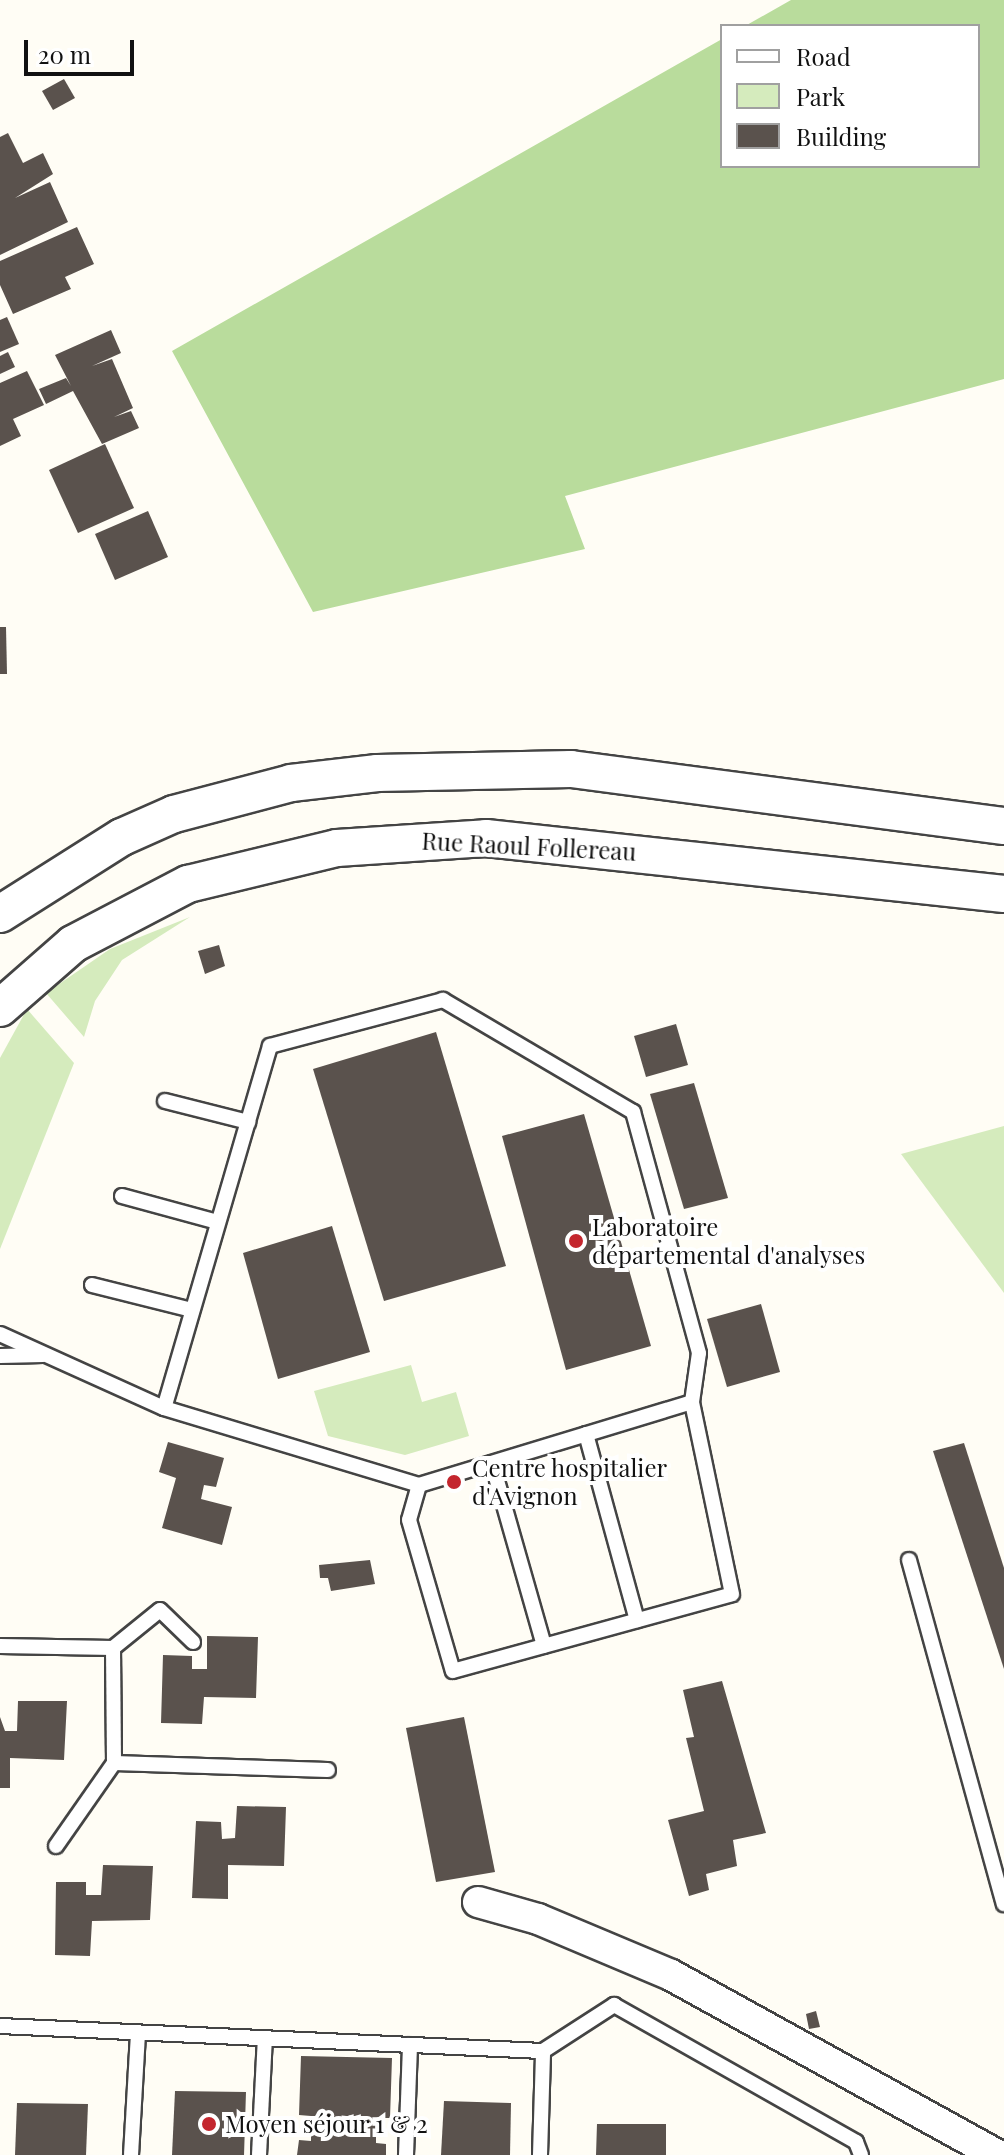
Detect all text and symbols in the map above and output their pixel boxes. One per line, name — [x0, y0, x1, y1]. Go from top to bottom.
scale bar — [28, 24, 138, 74]
legend — [720, 24, 980, 168]
text: 20 m — [38, 38, 91, 70]
text: Road — [796, 40, 851, 72]
text: Park — [796, 80, 845, 112]
text: Building — [796, 120, 886, 152]
street label: Rue Raoul Follereau — [421, 826, 637, 866]
place label: Laboratoire départemental d'analyses — [592, 1213, 865, 1269]
marker: Laboratoire départemental d'analyses — [567, 1232, 585, 1250]
place label: Centre hospitalier d'Avignon — [472, 1454, 668, 1510]
marker: Centre hospitalier d'Avignon — [443, 1471, 465, 1493]
place label: Moyen séjour 1 & 2 — [225, 2110, 428, 2138]
marker: Moyen séjour 1 & 2 — [200, 2115, 218, 2133]

